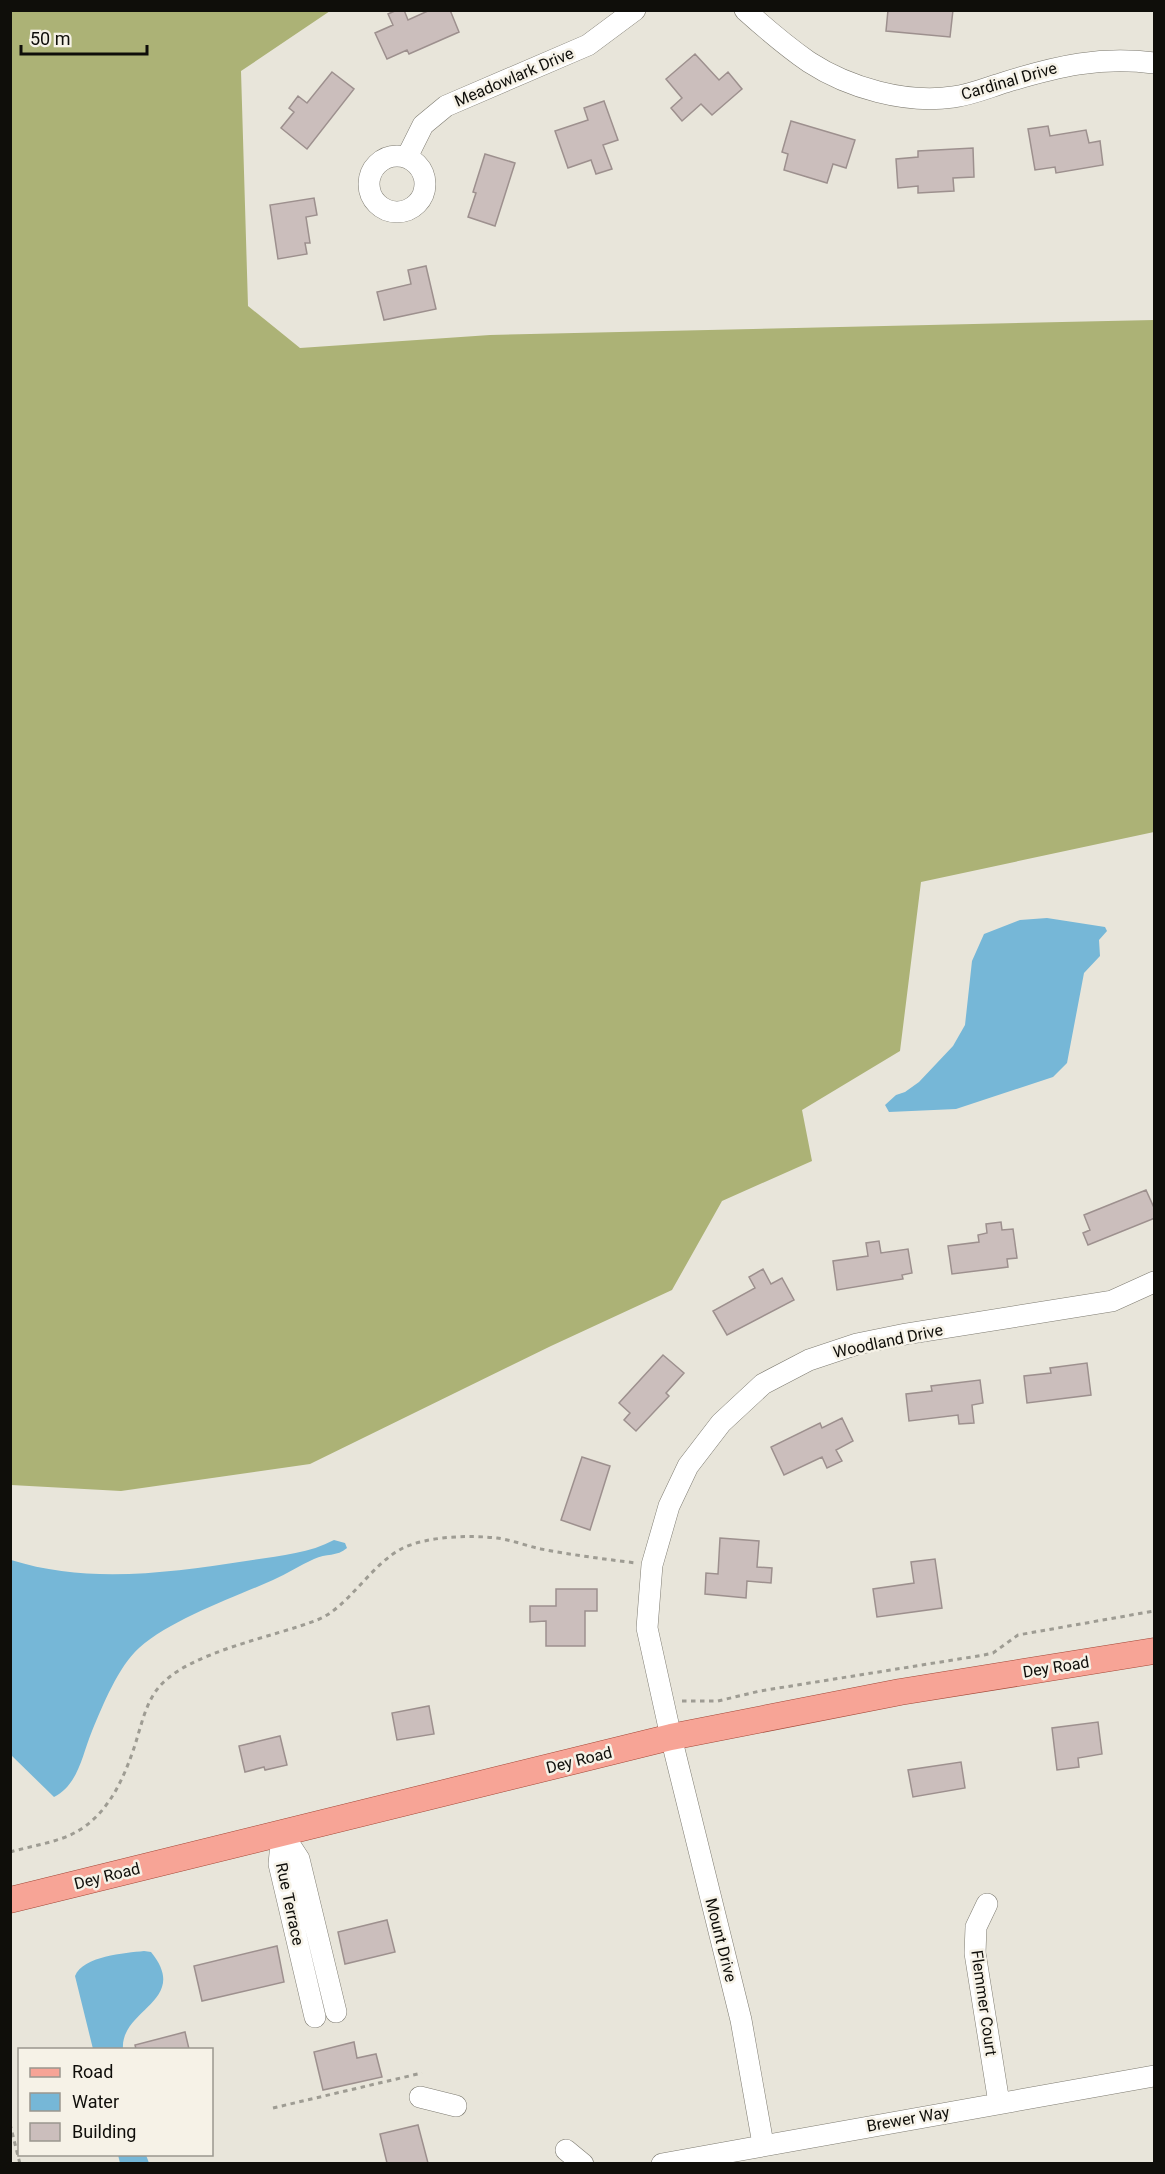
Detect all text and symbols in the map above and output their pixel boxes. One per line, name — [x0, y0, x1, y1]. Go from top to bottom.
scale bar — [21, 18, 147, 56]
text: 50 m — [30, 28, 70, 49]
street label: Meadowlark Drive — [452, 43, 576, 111]
street label: Cardinal Drive — [959, 58, 1059, 104]
street label: Woodland Drive — [831, 1320, 945, 1362]
street label: Dey Road — [1021, 1652, 1091, 1682]
street label: Dey Road — [544, 1743, 614, 1777]
street label: Dey Road — [72, 1859, 142, 1893]
street label: Rue Terrace — [272, 1861, 308, 1947]
street label: Mount Drive — [701, 1896, 741, 1984]
street label: Flemmer Court — [967, 1949, 1001, 2057]
legend — [18, 2048, 213, 2156]
text: Road — [72, 2061, 113, 2082]
text: Water — [72, 2091, 119, 2112]
street label: Brewer Way — [865, 2102, 951, 2136]
text: Building — [72, 2121, 136, 2142]

